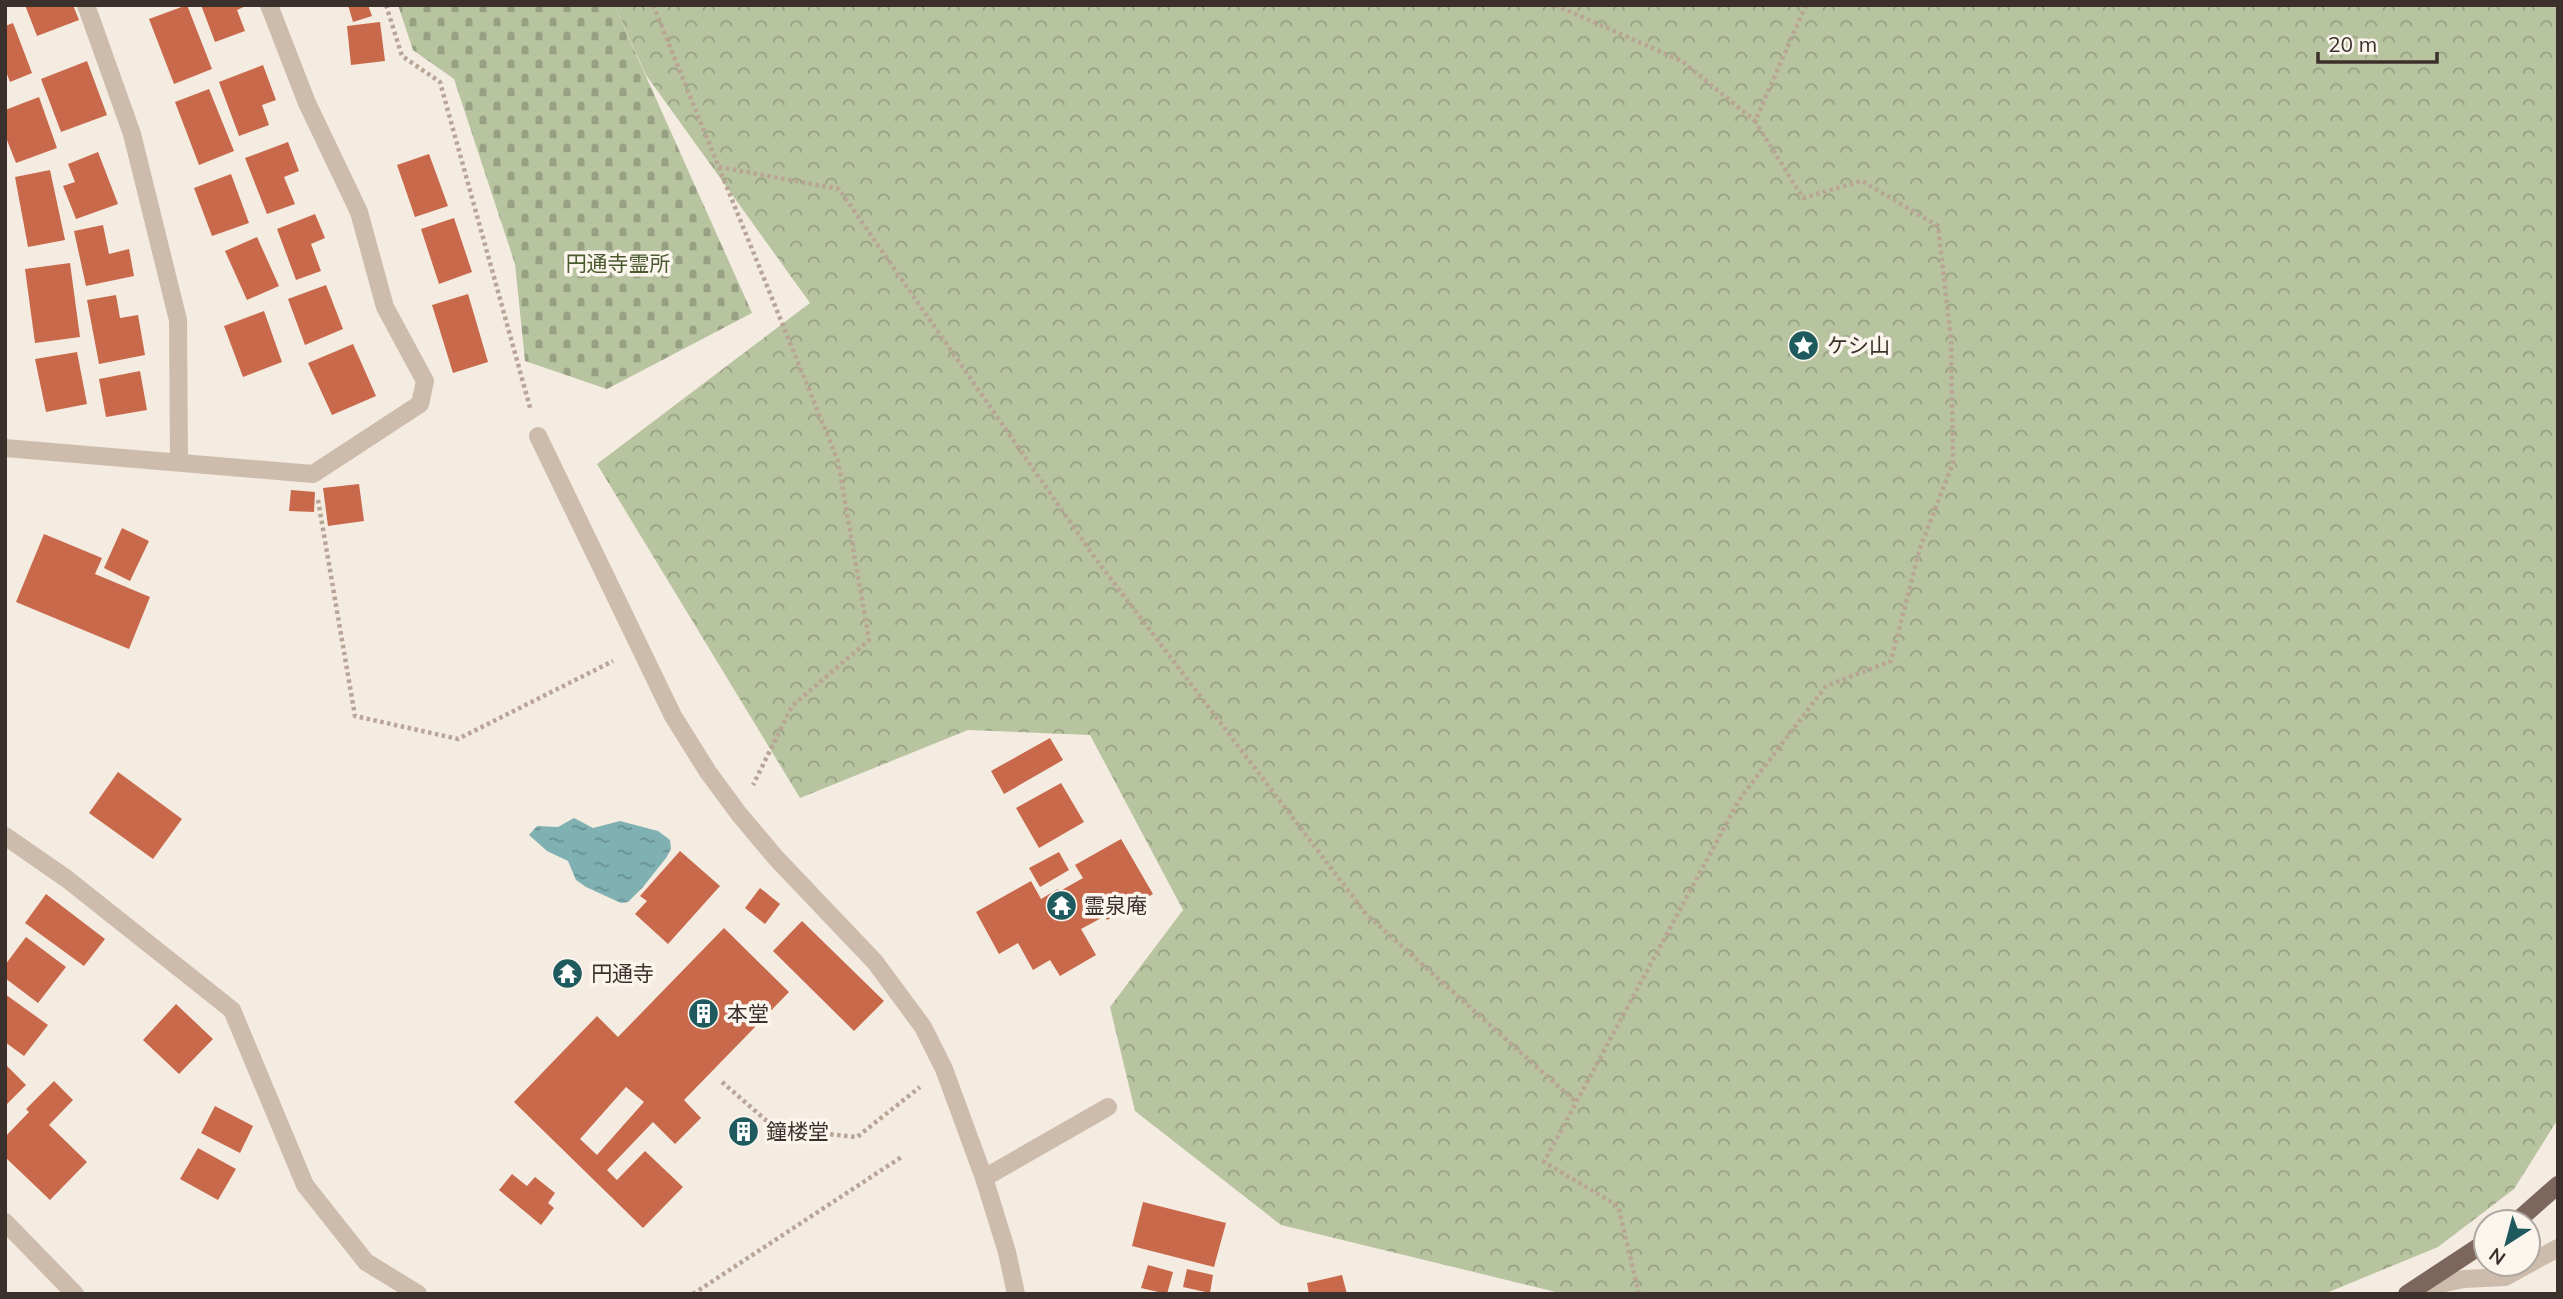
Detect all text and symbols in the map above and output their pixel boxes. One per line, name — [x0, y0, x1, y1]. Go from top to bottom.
scale bar — [2318, 21, 2437, 65]
text: 20 m — [2328, 31, 2377, 57]
park label: 円通寺霊所 — [566, 250, 671, 276]
place icon: ケシ山 — [1787, 329, 1821, 363]
place label: ケシ山 — [1827, 332, 1890, 358]
temple icon: 霊泉庵 — [1044, 889, 1078, 923]
place label: 霊泉庵 — [1084, 892, 1147, 918]
temple icon: 円通寺 — [551, 957, 585, 991]
place label: 円通寺 — [591, 960, 654, 986]
building icon: 本堂 — [687, 997, 721, 1031]
place label: 本堂 — [727, 1000, 769, 1026]
building icon: 鐘楼堂 — [726, 1115, 760, 1149]
place label: 鐘楼堂 — [766, 1118, 829, 1144]
north arrow — [2472, 1208, 2542, 1278]
text: N — [2484, 1243, 2510, 1271]

